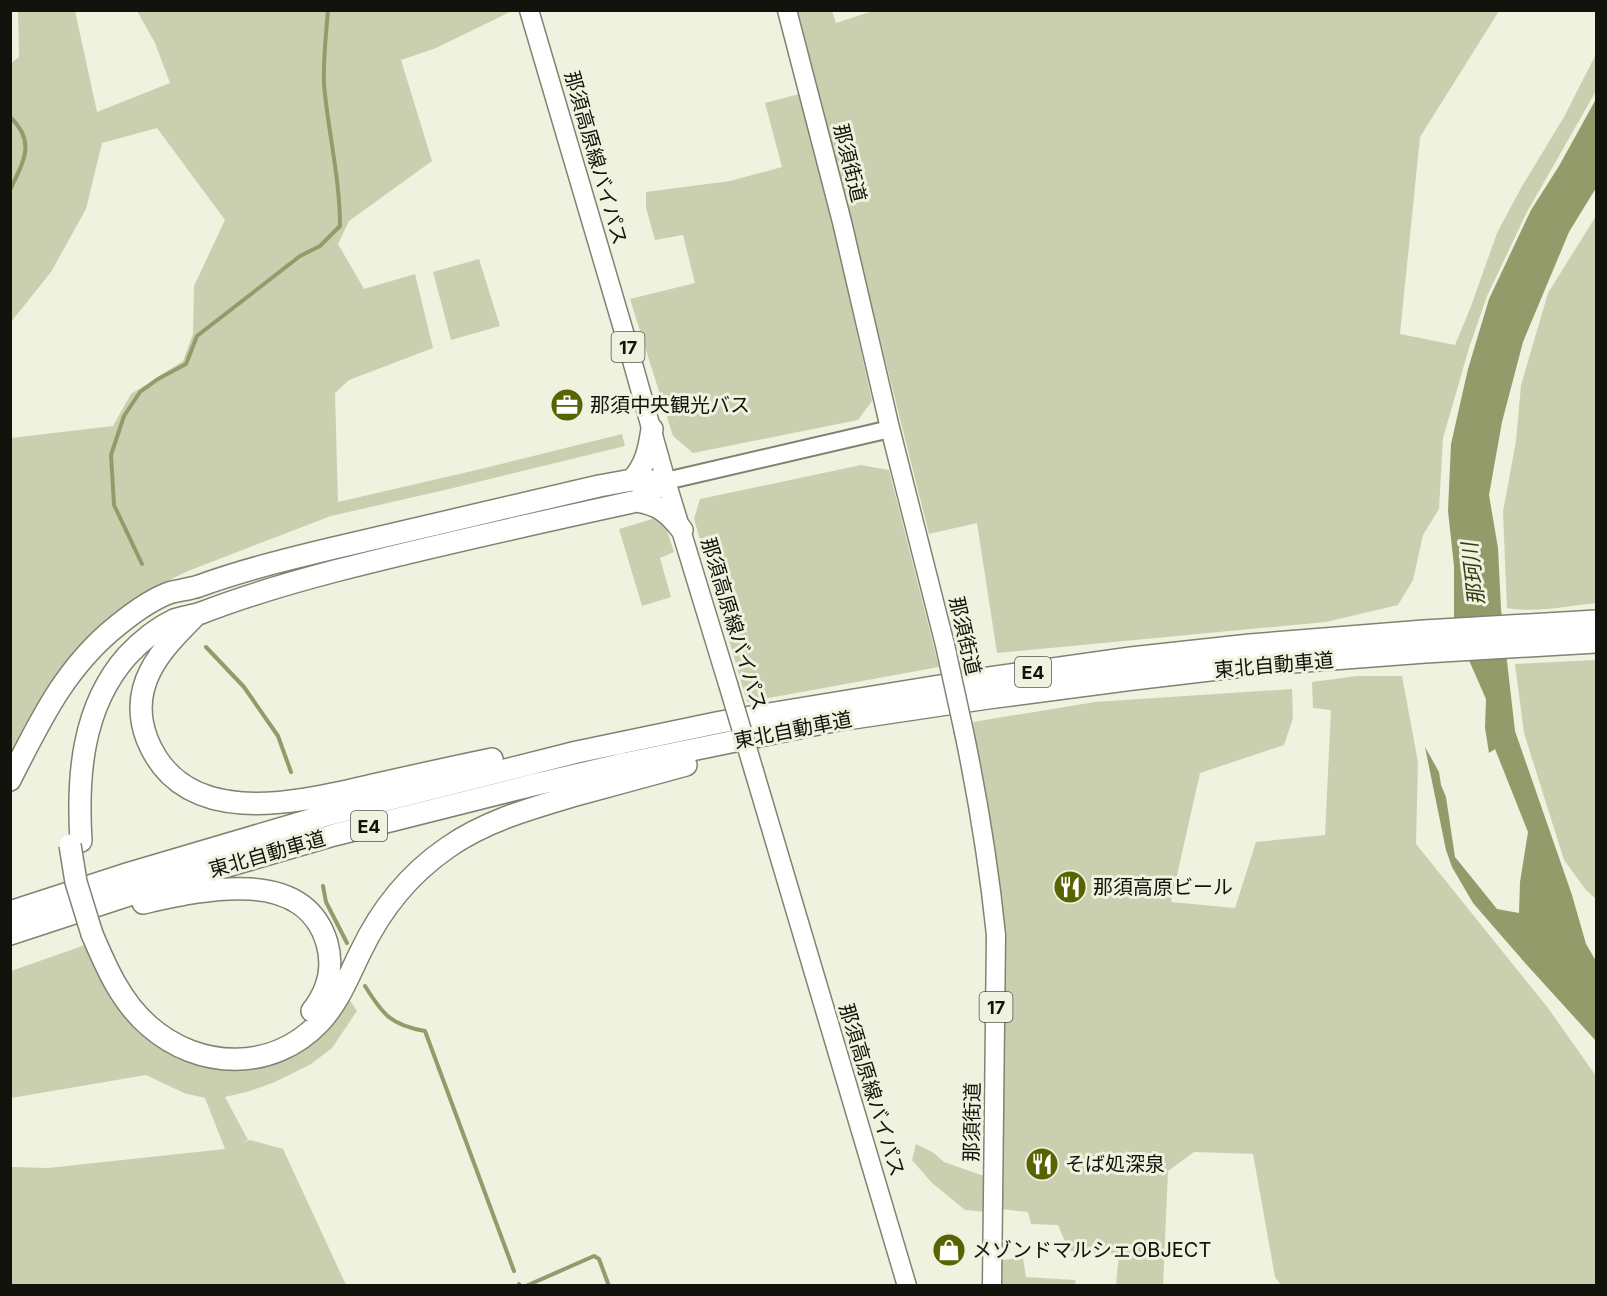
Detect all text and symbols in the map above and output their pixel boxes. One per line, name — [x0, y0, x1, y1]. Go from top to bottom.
street label: 那須高原線バイパス — [560, 68, 632, 248]
street label: 那須街道 — [829, 121, 871, 205]
road number: 17 — [612, 332, 644, 362]
office icon: 那須中央観光バス — [549, 387, 585, 423]
place label: 那須中央観光バス — [590, 393, 750, 417]
street label: 那須高原線バイパス — [696, 535, 772, 713]
water label: 那珂川 — [1457, 539, 1489, 607]
street label: 那須街道 — [944, 594, 986, 678]
street label: 東北自動車道 — [1213, 648, 1335, 682]
road number: E4 — [1015, 657, 1051, 687]
street label: 東北自動車道 — [732, 707, 854, 753]
road number: E4 — [351, 811, 387, 841]
street label: 東北自動車道 — [206, 826, 328, 882]
restaurant icon: 那須高原ビール — [1052, 869, 1088, 905]
place label: 那須高原ビール — [1093, 875, 1233, 899]
road number: 17 — [980, 992, 1012, 1022]
street label: 那須高原線バイパス — [834, 1001, 910, 1179]
street label: 那須街道 — [959, 1082, 985, 1162]
restaurant icon: そば処深泉 — [1024, 1146, 1060, 1182]
place label: そば処深泉 — [1065, 1152, 1165, 1176]
shop icon: メゾンドマルシェOBJECT — [931, 1232, 967, 1268]
place label: メゾンドマルシェOBJECT — [972, 1238, 1211, 1262]

